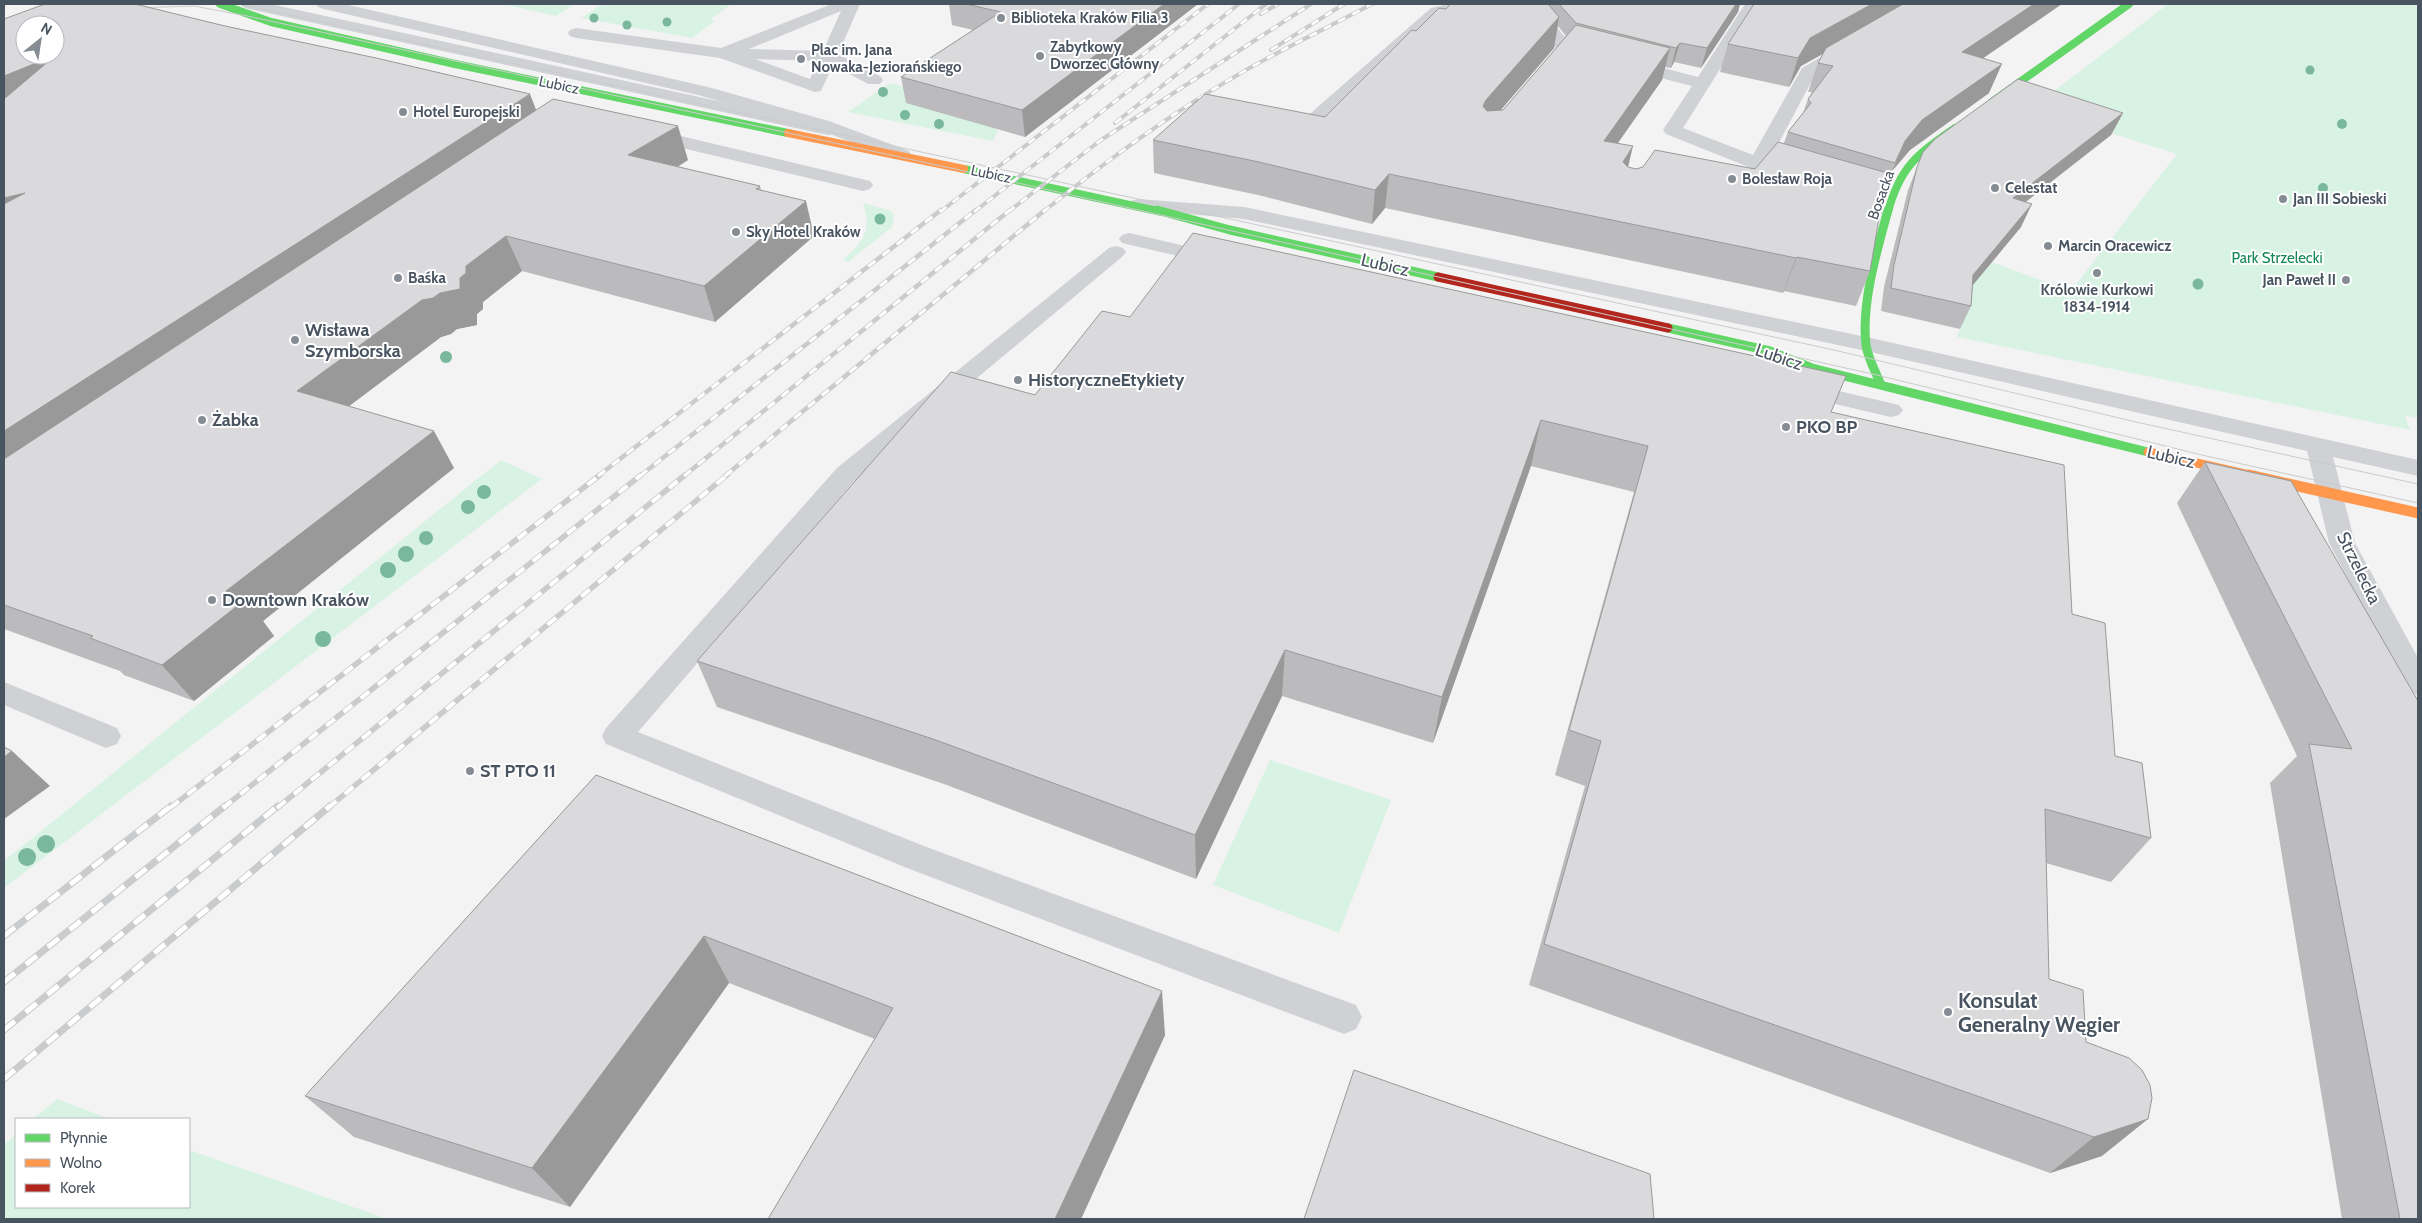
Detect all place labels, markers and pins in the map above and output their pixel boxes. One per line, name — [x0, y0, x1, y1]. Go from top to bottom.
place label: Biblioteka Kraków Filia 3 — [1011, 9, 1169, 27]
marker: Biblioteka Kraków Filia 3 — [995, 12, 1007, 24]
place label: Zabytkowy Dworzec Główny — [1050, 38, 1160, 73]
place label: Plac im. Jana Nowaka-Jeziorańskiego — [811, 41, 962, 76]
marker: Zabytkowy Dworzec Główny — [1034, 50, 1046, 62]
marker: Plac im. Jana Nowaka-Jeziorańskiego — [795, 53, 807, 65]
place label: Hotel Europejski — [413, 103, 520, 121]
marker: Hotel Europejski — [397, 106, 409, 118]
place label: Bolesław Roja — [1742, 170, 1833, 188]
marker: Bolesław Roja — [1726, 173, 1738, 185]
place label: Celestat — [2005, 179, 2057, 197]
marker: Celestat — [1989, 182, 2001, 194]
place label: Jan III Sobieski — [2292, 190, 2387, 208]
marker: Jan III Sobieski — [2277, 193, 2289, 205]
place label: Sky Hotel Kraków — [746, 223, 861, 241]
marker: Sky Hotel Kraków — [730, 226, 742, 238]
place label: Marcin Oracewicz — [2058, 237, 2171, 255]
marker: Marcin Oracewicz — [2042, 240, 2054, 252]
marker: Królowie Kurkowi 1834-1914 — [2091, 267, 2103, 279]
place label: Baśka — [408, 269, 446, 287]
place label: Jan Paweł II — [2262, 271, 2336, 289]
marker: Baśka — [392, 272, 404, 284]
marker: Jan Paweł II — [2340, 274, 2352, 286]
place label: Królowie Kurkowi 1834-1914 — [2041, 281, 2153, 316]
place label: Wisława Szymborska — [305, 319, 401, 362]
marker: Wisława Szymborska — [289, 334, 301, 346]
place label: HistoryczneEtykiety — [1028, 369, 1185, 391]
marker: HistoryczneEtykiety — [1012, 374, 1024, 386]
place label: Żabka — [212, 409, 259, 431]
marker: Żabka — [196, 414, 208, 426]
place label: PKO BP — [1796, 416, 1858, 438]
marker: PKO BP — [1780, 421, 1792, 433]
place label: Downtown Kraków — [222, 589, 369, 611]
marker: Downtown Kraków — [206, 594, 218, 606]
place label: ST PTO 11 — [480, 760, 556, 782]
marker: ST PTO 11 — [464, 765, 476, 777]
place label: Konsulat Generalny Węgier — [1958, 988, 2120, 1037]
marker: Konsulat Generalny Węgier — [1942, 1006, 1954, 1018]

